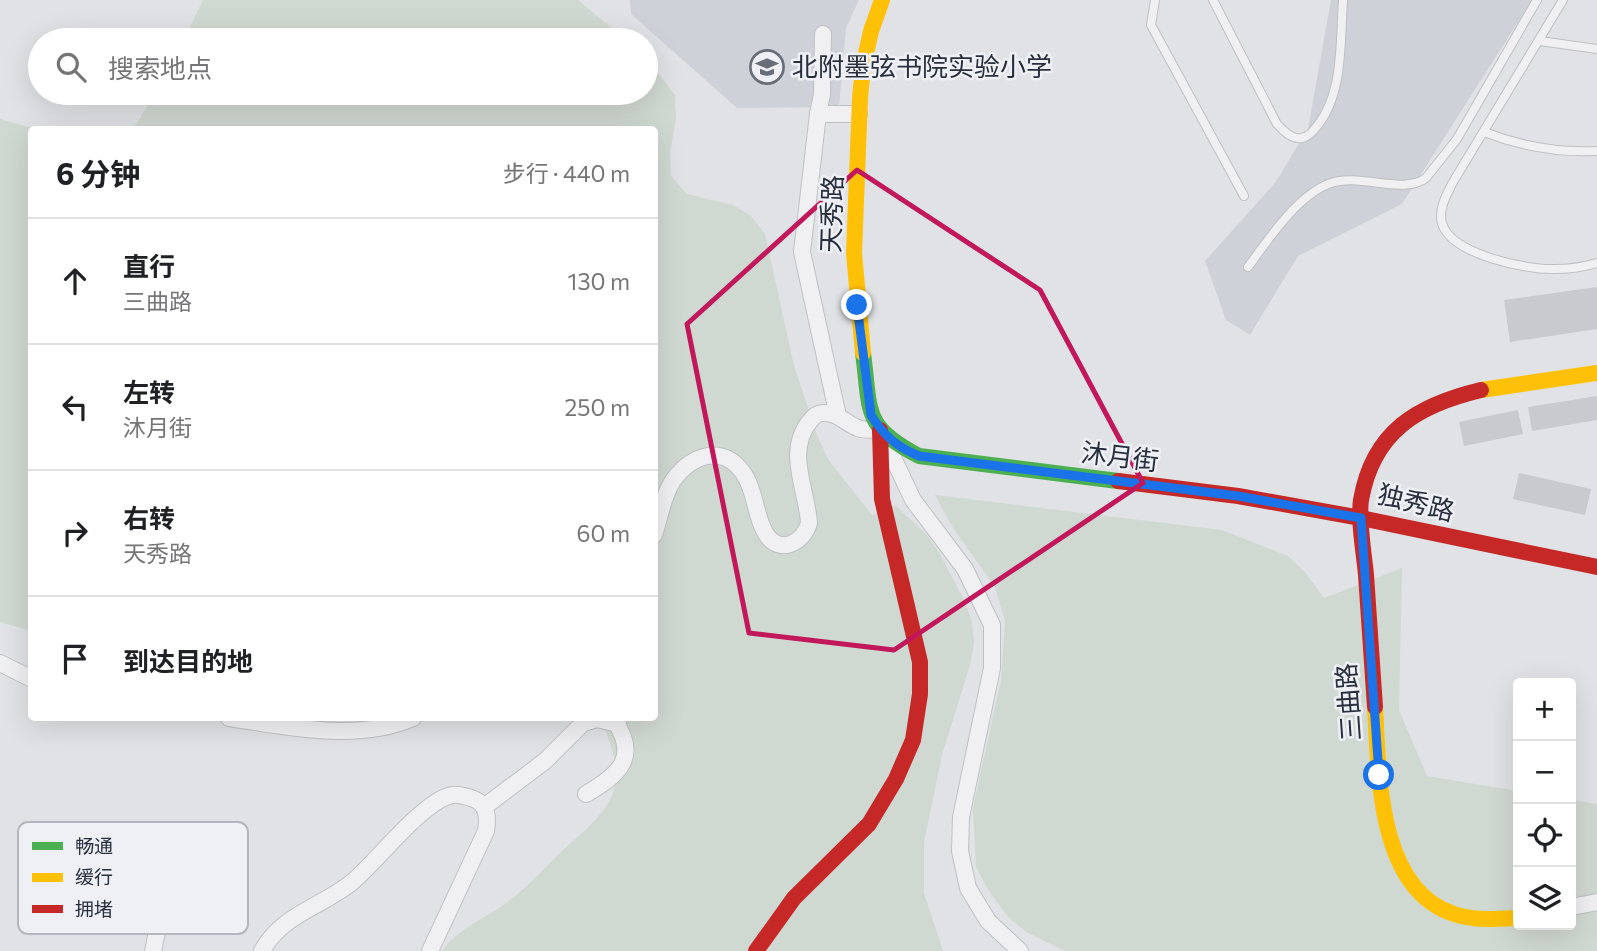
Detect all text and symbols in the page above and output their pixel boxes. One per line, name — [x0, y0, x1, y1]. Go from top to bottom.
search box — [28, 28, 658, 105]
icon: search — [52, 48, 90, 86]
school or university icon: 北附墨弦书院实验小学 — [748, 48, 786, 86]
place label: 北附墨弦书院实验小学 — [792, 50, 1052, 81]
text: 搜索地点 — [108, 52, 212, 83]
text: 6 分钟 — [56, 154, 140, 191]
text: 步行 · 440 m — [503, 159, 630, 187]
street label: 天秀路 — [814, 174, 847, 253]
text: 直行 — [123, 250, 175, 281]
icon: ahead — [56, 262, 94, 300]
text: 130 m — [568, 267, 630, 295]
text: 三曲路 — [123, 287, 192, 315]
route end — [841, 289, 872, 320]
text: 左转 — [123, 376, 175, 407]
icon: left — [56, 388, 94, 426]
text: 250 m — [565, 393, 630, 421]
text: 沐月街 — [123, 413, 192, 441]
street label: 沐月街 — [1080, 435, 1161, 476]
street label: 独秀路 — [1375, 477, 1458, 526]
text: 右转 — [123, 502, 175, 533]
icon: right — [56, 514, 94, 552]
text: 60 m — [577, 519, 630, 547]
text: 天秀路 — [123, 539, 192, 567]
icon: arrive — [56, 640, 94, 678]
text: 到达目的地 — [123, 645, 253, 676]
street label: 三曲路 — [1329, 662, 1366, 742]
map controls — [1513, 678, 1576, 930]
button: + — [1513, 678, 1576, 741]
button: − — [1513, 741, 1576, 804]
route start — [1363, 759, 1394, 790]
button: locate — [1513, 804, 1576, 867]
legend — [18, 822, 248, 934]
text: 畅通 — [75, 834, 113, 857]
text: 缓行 — [75, 865, 113, 888]
button: layers — [1513, 867, 1576, 930]
text: 拥堵 — [75, 897, 113, 920]

